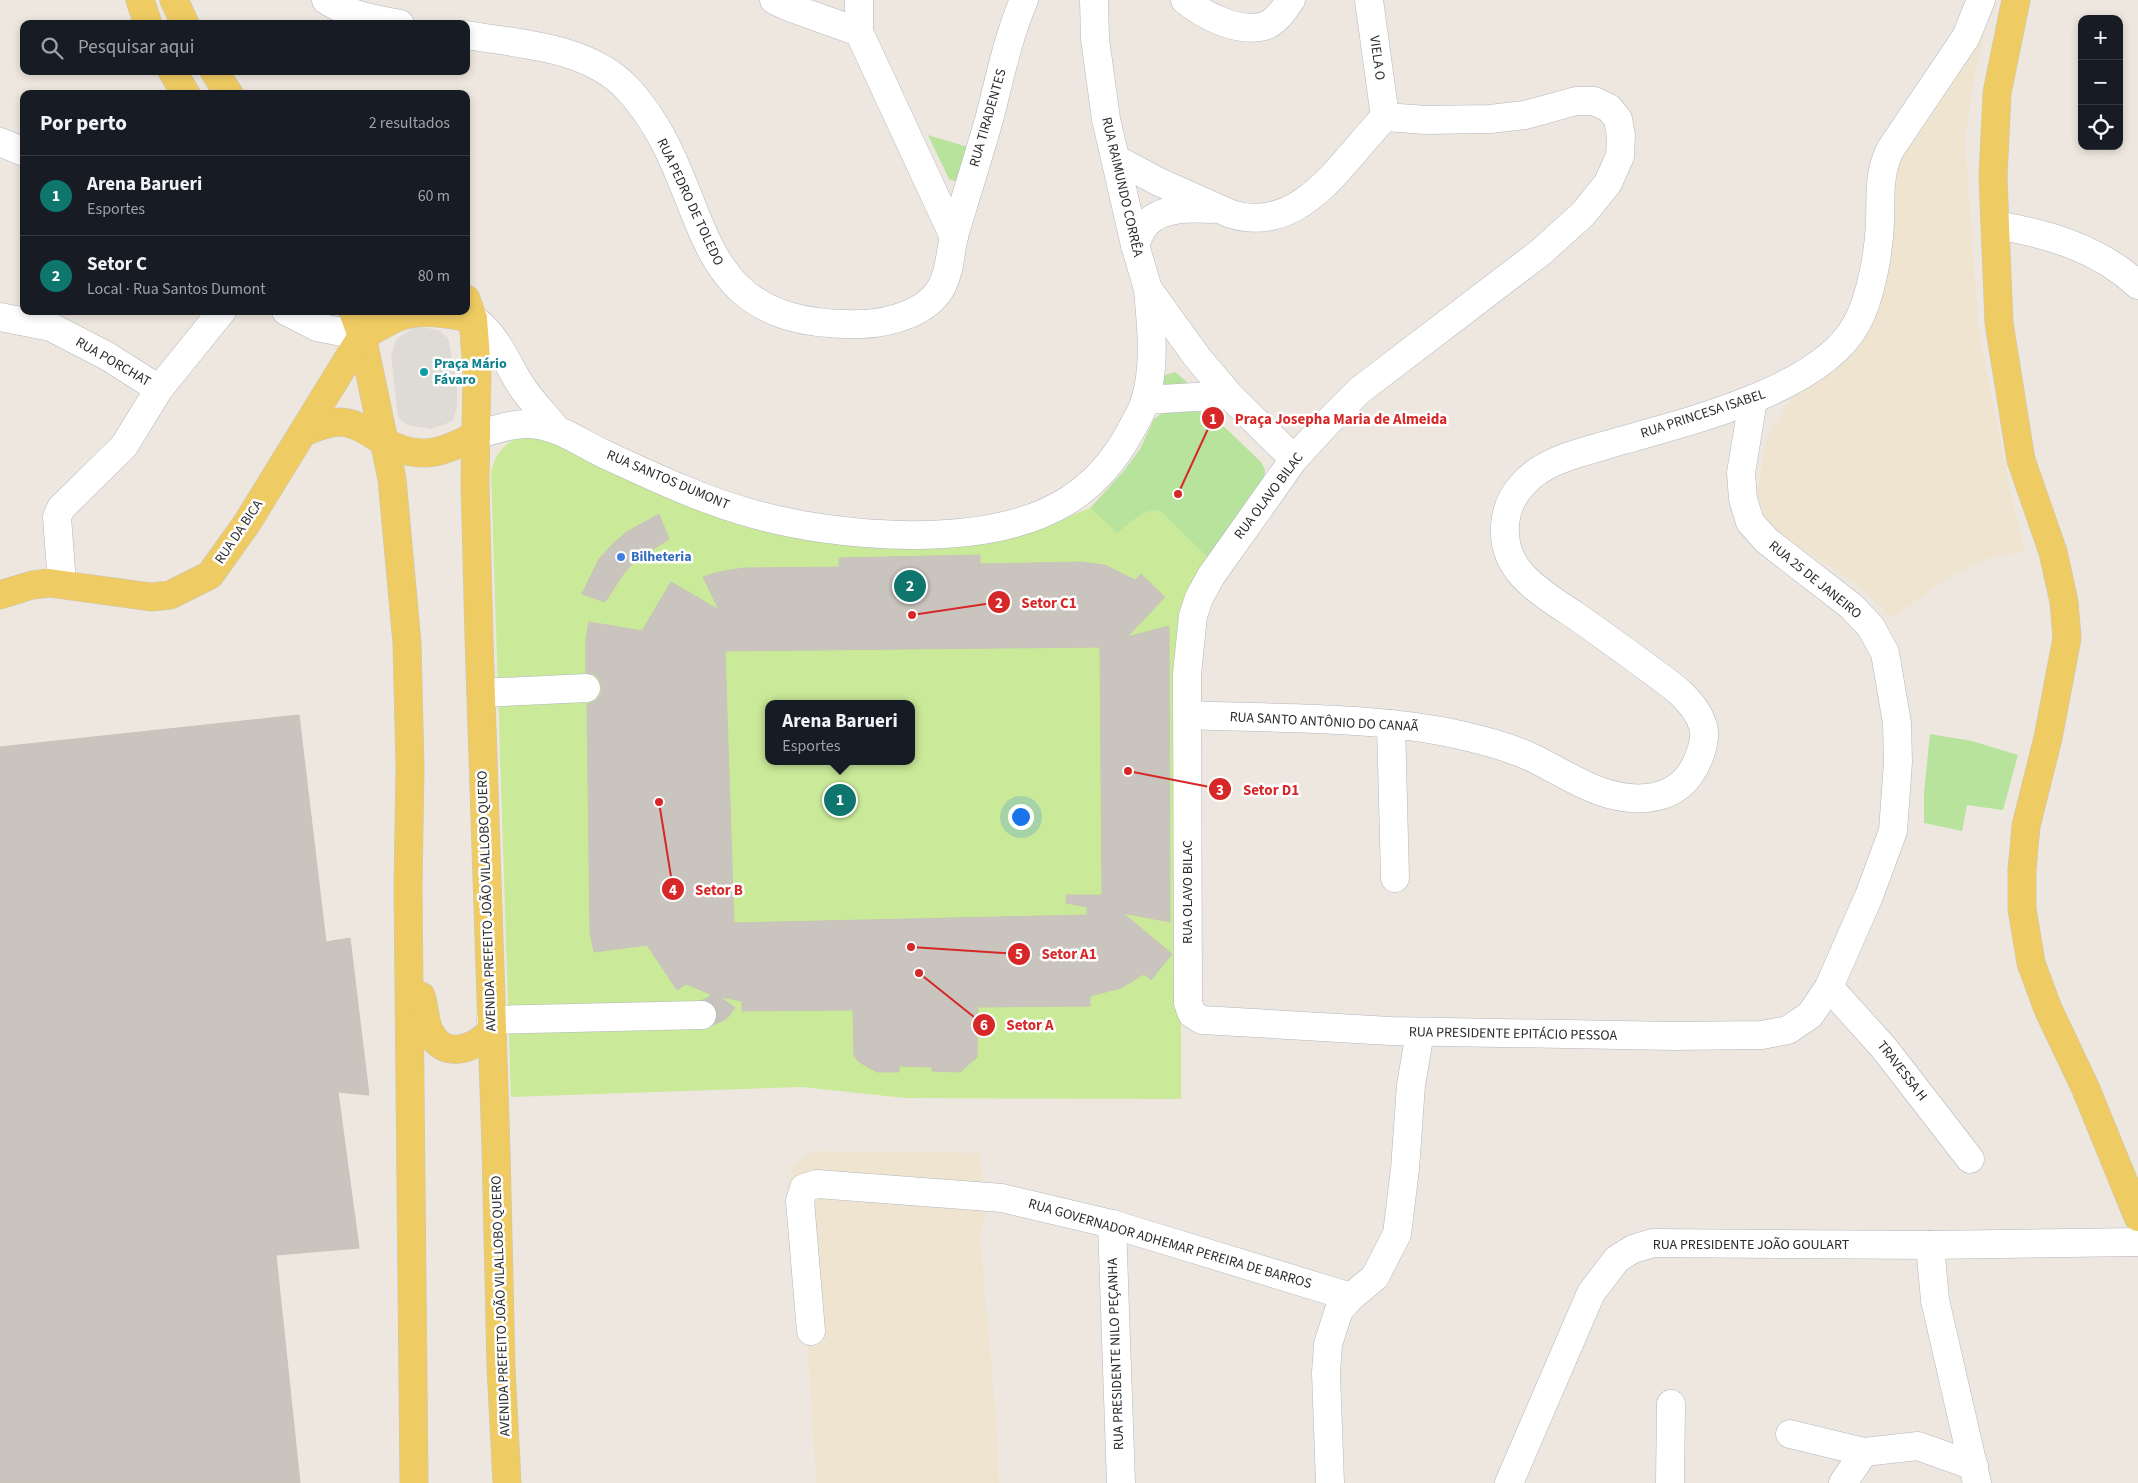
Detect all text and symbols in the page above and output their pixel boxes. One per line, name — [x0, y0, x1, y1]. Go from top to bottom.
map controls — [2078, 15, 2123, 150]
button: + — [2078, 15, 2123, 60]
search box — [20, 20, 470, 75]
icon: search — [38, 34, 66, 62]
text: Pesquisar aqui — [78, 34, 194, 61]
street label: VIELA O — [1364, 34, 1390, 82]
button: − — [2078, 60, 2123, 105]
street label: RUA TIRADENTES — [964, 67, 1012, 169]
button: locate — [2078, 105, 2123, 150]
text: Por perto — [40, 108, 127, 138]
text: 2 resultados — [369, 112, 450, 134]
street label: RUA RAIMUNDO CORRÊA — [1096, 115, 1148, 259]
street label: RUA PEDRO DE TOLEDO — [652, 135, 728, 269]
text: Arena Barueri — [87, 171, 202, 198]
text: 1 — [52, 185, 60, 207]
text: 60 m — [418, 185, 450, 207]
text: Esportes — [87, 198, 145, 220]
text: Setor C — [87, 251, 147, 278]
text: 2 — [52, 265, 60, 287]
text: 80 m — [418, 265, 450, 287]
text: Local · Rua Santos Dumont — [87, 278, 266, 300]
street label: RUA PORCHAT — [72, 332, 155, 392]
place label: Praça Mário Fávaro — [434, 354, 507, 390]
marker: Praça Mário Fávaro — [418, 366, 430, 378]
street label: RUA PRINCESA ISABEL — [1638, 384, 1768, 444]
callout: Praça Josepha Maria de Almeida — [1200, 403, 1457, 433]
text: 1 — [1209, 409, 1217, 430]
text: Praça Josepha Maria de Almeida — [1235, 409, 1447, 430]
street label: RUA SANTOS DUMONT — [603, 445, 733, 515]
street label: RUA OLAVO BILAC — [1230, 448, 1308, 544]
street label: RUA DA BICA — [210, 496, 268, 568]
street label: RUA 25 DE JANEIRO — [1764, 536, 1866, 624]
place label: Bilheteria — [631, 547, 692, 567]
marker: Bilheteria — [615, 551, 627, 563]
pin: 2 — [894, 567, 926, 605]
callout: Setor C1 — [986, 587, 1087, 617]
text: 2 — [995, 593, 1003, 614]
text: Setor C1 — [1021, 593, 1077, 614]
popup — [765, 700, 915, 765]
street label: RUA SANTO ANTÔNIO DO CANAÃ — [1229, 707, 1419, 737]
text: Arena Barueri — [782, 708, 898, 735]
text: Esportes — [782, 735, 840, 757]
street label: AVENIDA PREFEITO JOÃO VILALLOBO QUERO — [472, 770, 502, 1032]
callout: Setor D1 — [1208, 774, 1309, 804]
text: 3 — [1216, 780, 1224, 801]
text: Setor D1 — [1243, 780, 1299, 801]
pin: 1 — [824, 781, 856, 819]
your location — [1008, 804, 1034, 830]
street label: RUA OLAVO BILAC — [1178, 840, 1198, 944]
callout: Setor B — [660, 874, 753, 904]
text: 4 — [669, 880, 677, 901]
text: Setor B — [695, 880, 743, 901]
callout: Setor A1 — [1006, 939, 1107, 969]
text: 5 — [1015, 944, 1023, 965]
text: Setor A1 — [1041, 944, 1097, 965]
callout: Setor A — [972, 1010, 1064, 1040]
text: 6 — [980, 1015, 988, 1036]
text: Setor A — [1006, 1015, 1054, 1036]
street label: RUA PRESIDENTE EPITÁCIO PESSOA — [1409, 1022, 1618, 1046]
street label: TRAVESSA H — [1872, 1037, 1932, 1105]
street label: AVENIDA PREFEITO JOÃO VILALLOBO QUERO — [486, 1175, 516, 1437]
street label: RUA GOVERNADOR ADHEMAR PEREIRA DE BARROS — [1026, 1194, 1314, 1294]
street label: RUA PRESIDENTE JOÃO GOULART — [1653, 1235, 1850, 1255]
street label: RUA PRESIDENTE NILO PEÇANHA — [1103, 1257, 1129, 1450]

